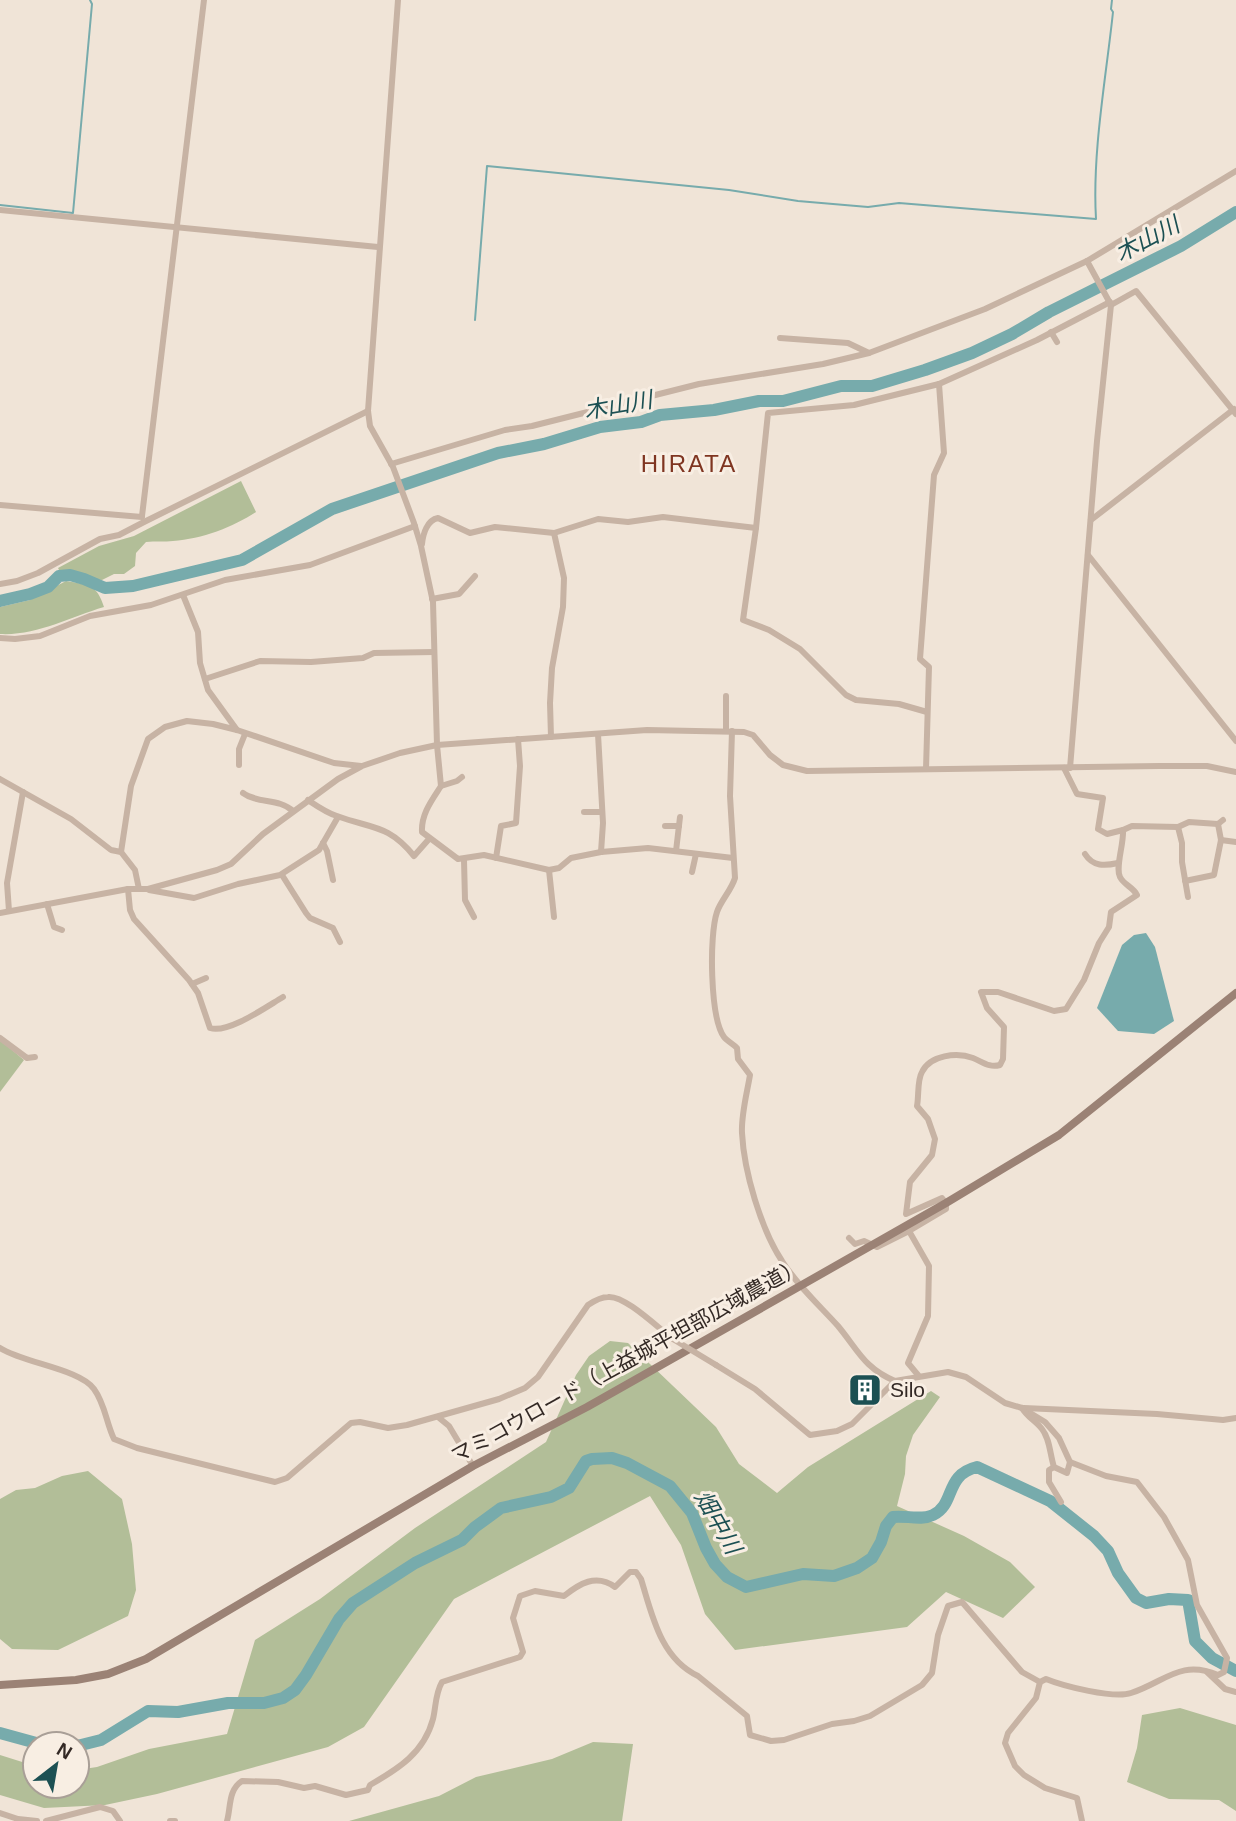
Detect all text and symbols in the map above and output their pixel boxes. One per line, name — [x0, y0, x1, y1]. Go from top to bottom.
water label: 木山川 — [1110, 210, 1186, 267]
water label: 木山川 — [582, 386, 657, 424]
district label: HIRATA — [641, 450, 737, 477]
street label: マミコウロード（上益城平坦部広域農道） — [447, 1254, 806, 1467]
building icon: Silo — [846, 1371, 884, 1409]
place label: Silo — [890, 1378, 925, 1401]
water label: 畑中川 — [689, 1486, 748, 1561]
north arrow — [21, 1730, 91, 1800]
text: N — [53, 1738, 76, 1763]

